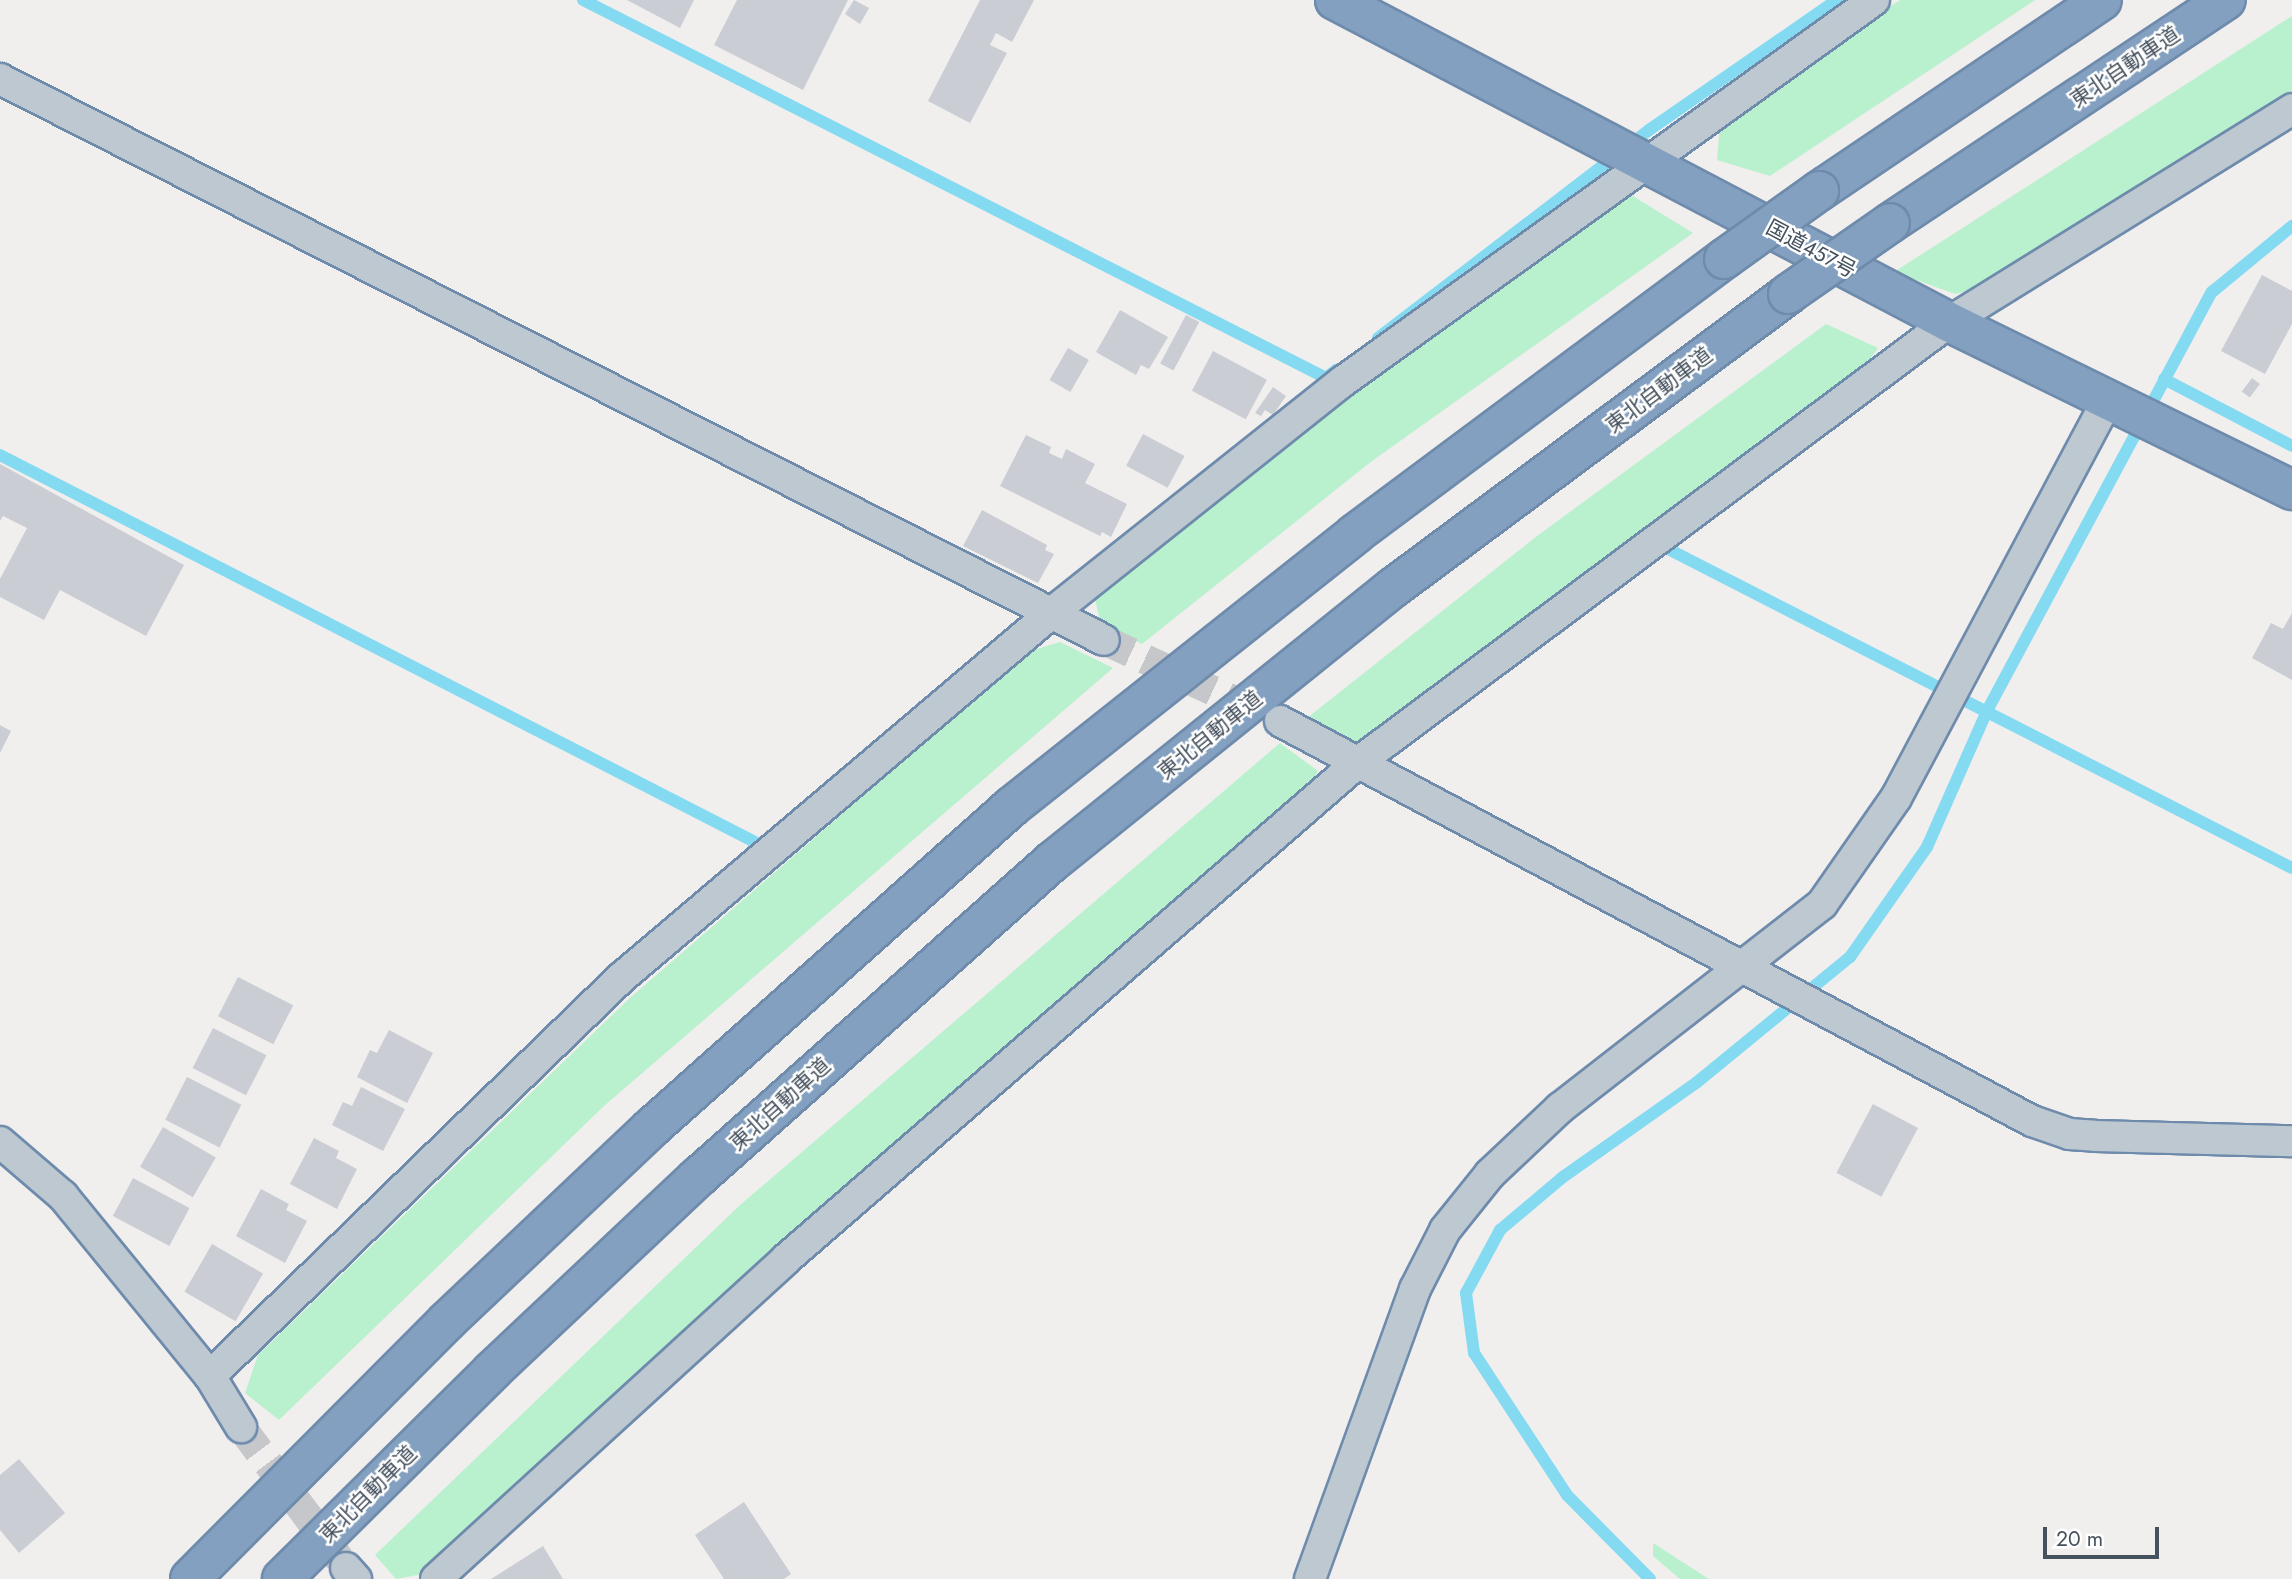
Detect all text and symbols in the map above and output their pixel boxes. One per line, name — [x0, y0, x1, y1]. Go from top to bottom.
street label: 東北自動車道 — [2066, 21, 2184, 113]
street label: 国道457号 — [1762, 215, 1860, 283]
street label: 東北自動車道 — [1601, 342, 1717, 438]
street label: 東北自動車道 — [1153, 686, 1267, 784]
street label: 東北自動車道 — [725, 1052, 835, 1156]
street label: 東北自動車道 — [315, 1441, 421, 1547]
scale bar — [2047, 1512, 2162, 1556]
text: 20 m — [2056, 1524, 2103, 1554]

